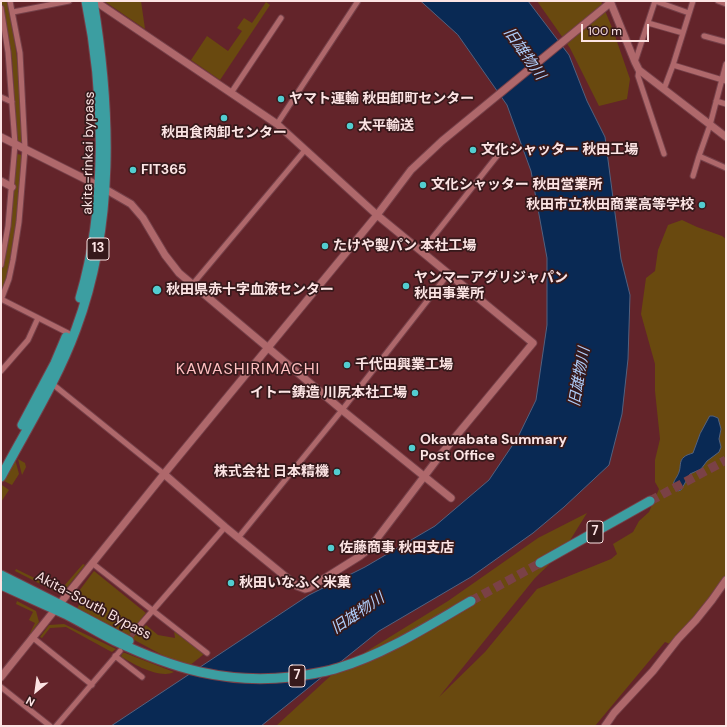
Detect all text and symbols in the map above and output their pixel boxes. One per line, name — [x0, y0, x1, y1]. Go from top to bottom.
scale bar — [583, 16, 651, 42]
text: 100 m — [588, 23, 622, 39]
water label: 旧雄物川 — [499, 24, 549, 84]
street label: akita-rinkai bypass — [80, 91, 98, 215]
place label: ヤマト運輸 秋田卸町センター — [289, 91, 474, 107]
marker: ヤマト運輸 秋田卸町センター — [276, 94, 286, 104]
marker: 秋田食肉卸センター — [219, 113, 229, 123]
place label: 太平輸送 — [358, 118, 414, 134]
marker: 太平輸送 — [345, 121, 355, 131]
place label: 秋田食肉卸センター — [161, 125, 287, 141]
place label: 文化シャッター 秋田工場 — [481, 142, 638, 158]
marker: 文化シャッター 秋田工場 — [468, 145, 478, 155]
place label: FIT365 — [141, 162, 187, 178]
marker: FIT365 — [128, 165, 138, 175]
place label: 文化シャッター 秋田営業所 — [431, 177, 602, 193]
marker: 文化シャッター 秋田営業所 — [418, 180, 428, 190]
place label: 秋田市立秋田商業高等学校 — [526, 197, 694, 213]
marker: 秋田市立秋田商業高等学校 — [697, 200, 707, 210]
road number: 13 — [87, 238, 109, 260]
place label: たけや製パン 本社工場 — [333, 238, 476, 254]
marker: たけや製パン 本社工場 — [320, 241, 330, 251]
place label: ヤンマーアグリジャパン 秋田事業所 — [414, 270, 568, 302]
marker: ヤンマーアグリジャパン 秋田事業所 — [401, 281, 411, 291]
place label: 秋田県赤十字血液センター — [166, 282, 334, 298]
marker: 秋田県赤十字血液センター — [151, 284, 163, 296]
water label: 旧雄物川 — [566, 346, 594, 408]
place label: 千代田興業工場 — [355, 357, 453, 373]
district label: KAWASHIRIMACHI — [176, 360, 320, 380]
marker: 千代田興業工場 — [342, 360, 352, 370]
place label: イトー鋳造 川尻本社工場 — [250, 385, 407, 401]
marker: イトー鋳造 川尻本社工場 — [410, 388, 420, 398]
place label: Okawabata Summary Post Office — [420, 432, 567, 464]
marker: Okawabata Summary Post Office — [407, 443, 417, 453]
place label: 株式会社 日本精機 — [214, 464, 329, 480]
marker: 株式会社 日本精機 — [332, 467, 342, 477]
road number: 7 — [587, 521, 603, 543]
place label: 佐藤商事 秋田支店 — [339, 540, 454, 556]
marker: 佐藤商事 秋田支店 — [326, 543, 336, 553]
street label: Akita-South Bypass — [32, 568, 154, 644]
place label: 秋田いなふく米菓 — [239, 575, 351, 591]
marker: 秋田いなふく米菓 — [226, 578, 236, 588]
water label: 旧雄物川 — [328, 590, 388, 638]
road number: 7 — [289, 665, 305, 687]
north arrow — [16, 671, 56, 711]
text: N — [23, 693, 37, 710]

